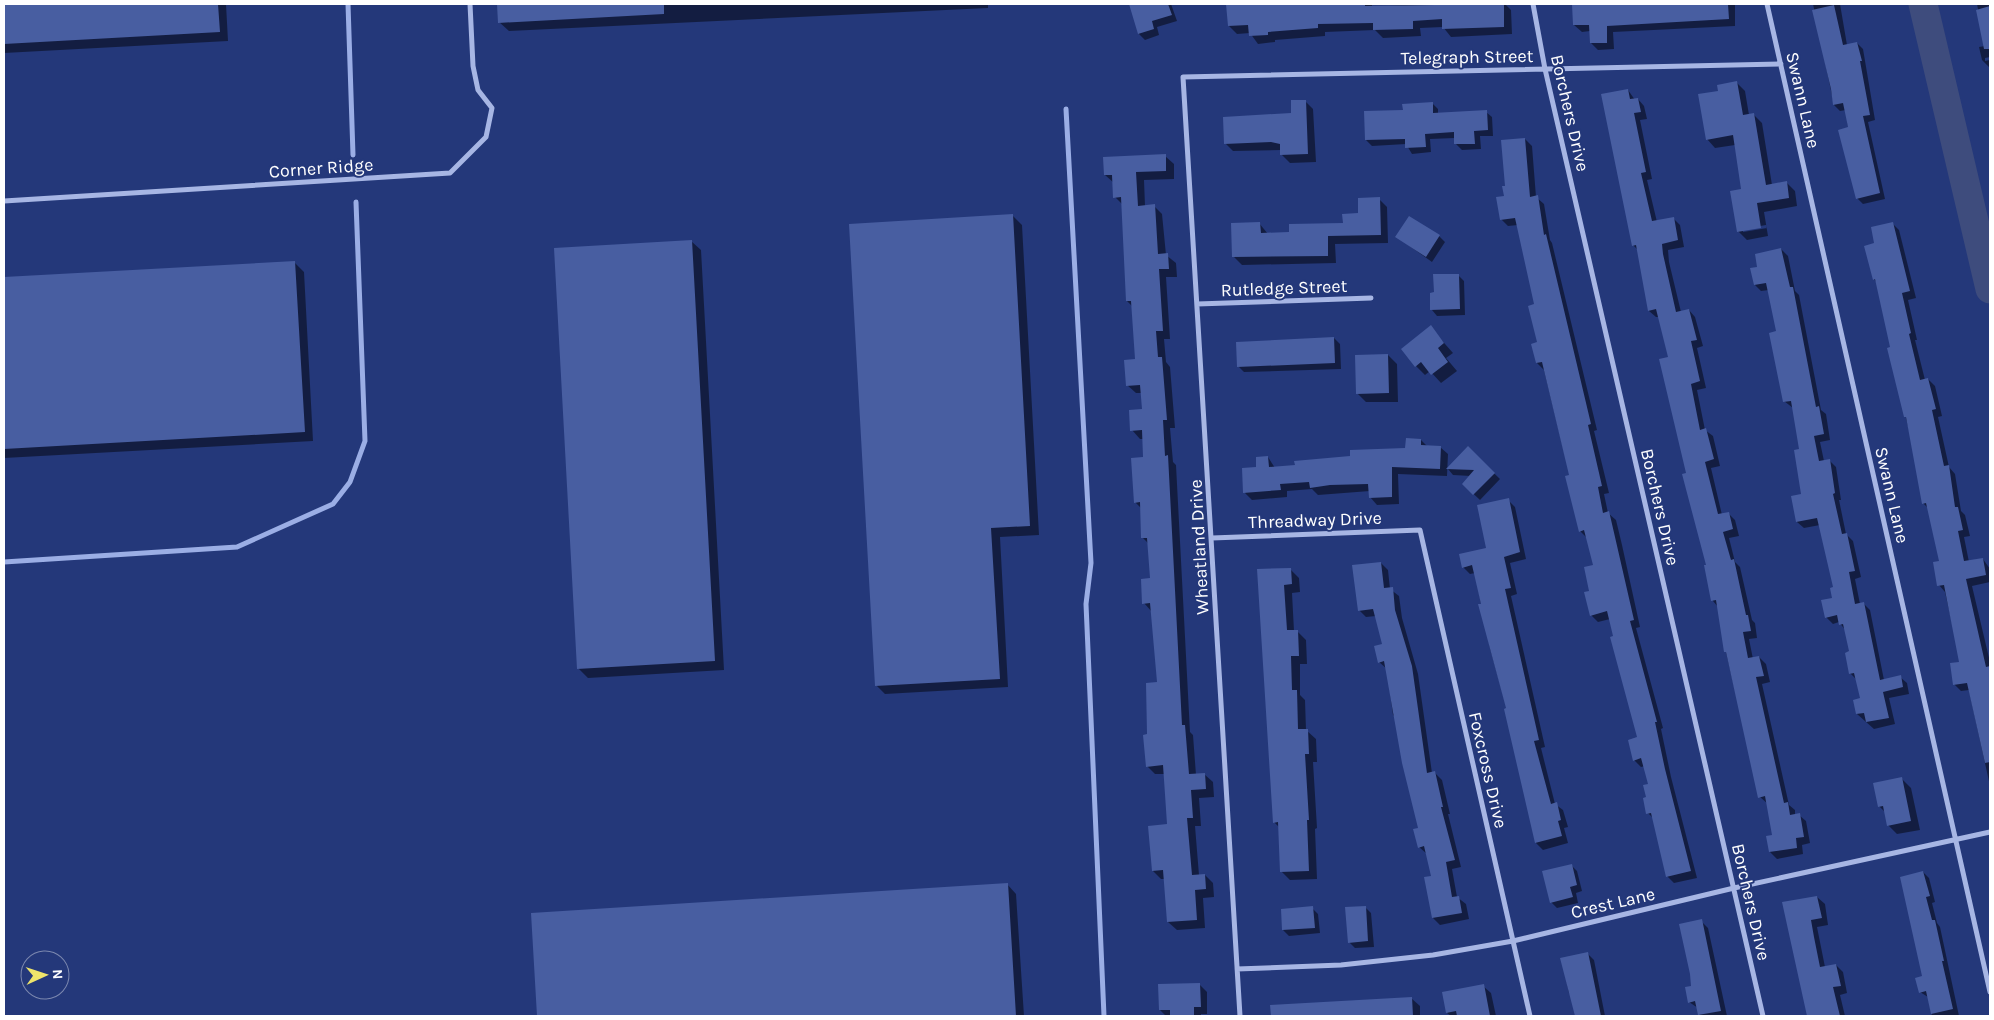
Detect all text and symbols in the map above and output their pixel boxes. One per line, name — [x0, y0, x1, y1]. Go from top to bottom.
street label: Telegraph Street — [1400, 45, 1534, 69]
street label: Swann Lane — [1781, 50, 1825, 150]
street label: Borchers Drive — [1546, 52, 1594, 174]
street label: Corner Ridge — [268, 153, 374, 183]
street label: Rutledge Street — [1220, 275, 1348, 301]
street label: Swann Lane — [1870, 445, 1914, 545]
street label: Borchers Drive — [1636, 446, 1684, 568]
street label: Wheatland Drive — [1184, 479, 1214, 615]
street label: Threadway Drive — [1248, 507, 1382, 533]
street label: Foxcross Drive — [1464, 710, 1512, 830]
street label: Borchers Drive — [1727, 841, 1775, 963]
street label: Crest Lane — [1569, 883, 1657, 923]
north arrow — [20, 950, 70, 1000]
text: N — [49, 969, 66, 980]

